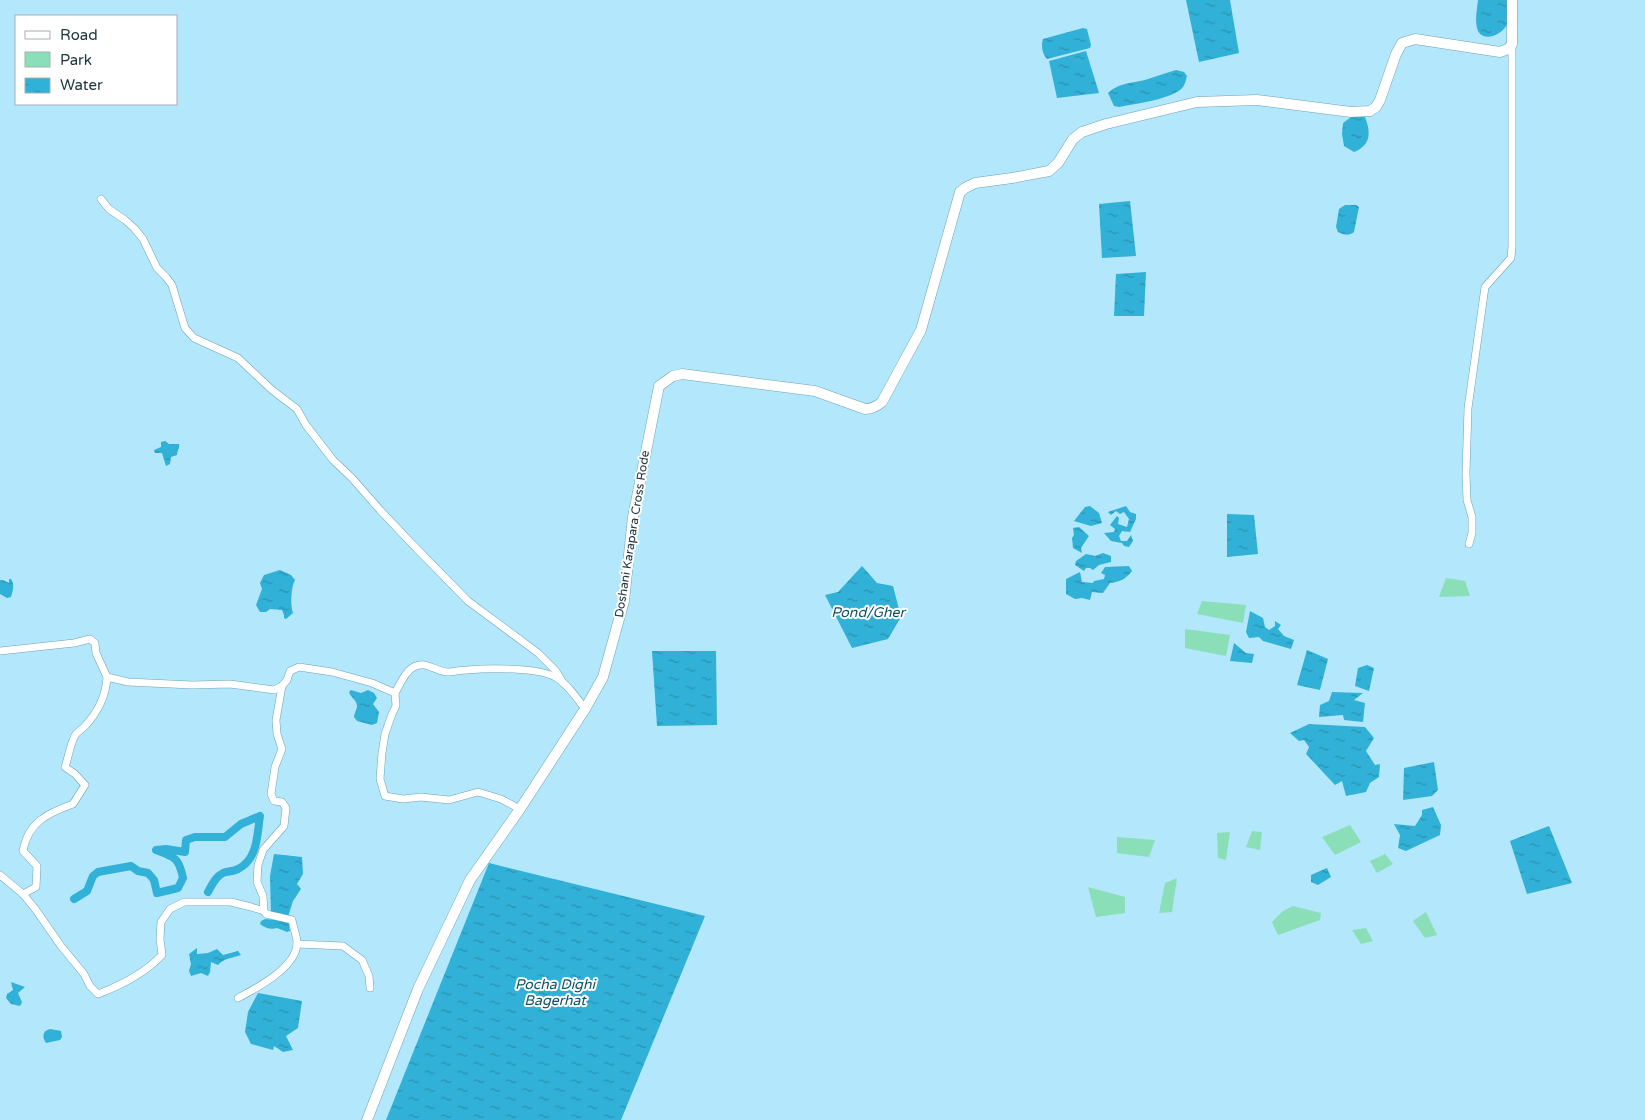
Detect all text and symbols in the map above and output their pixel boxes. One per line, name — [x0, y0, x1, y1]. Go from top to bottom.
legend — [15, 15, 178, 105]
text: Road — [60, 26, 98, 44]
text: Park — [60, 51, 92, 69]
text: Water — [60, 76, 103, 94]
street label: Doshani Karapara Cross Rode — [612, 449, 652, 619]
water label: Pond/Gher — [831, 604, 906, 621]
water label: Pocha Dighi Bagerhat — [515, 976, 596, 1009]

